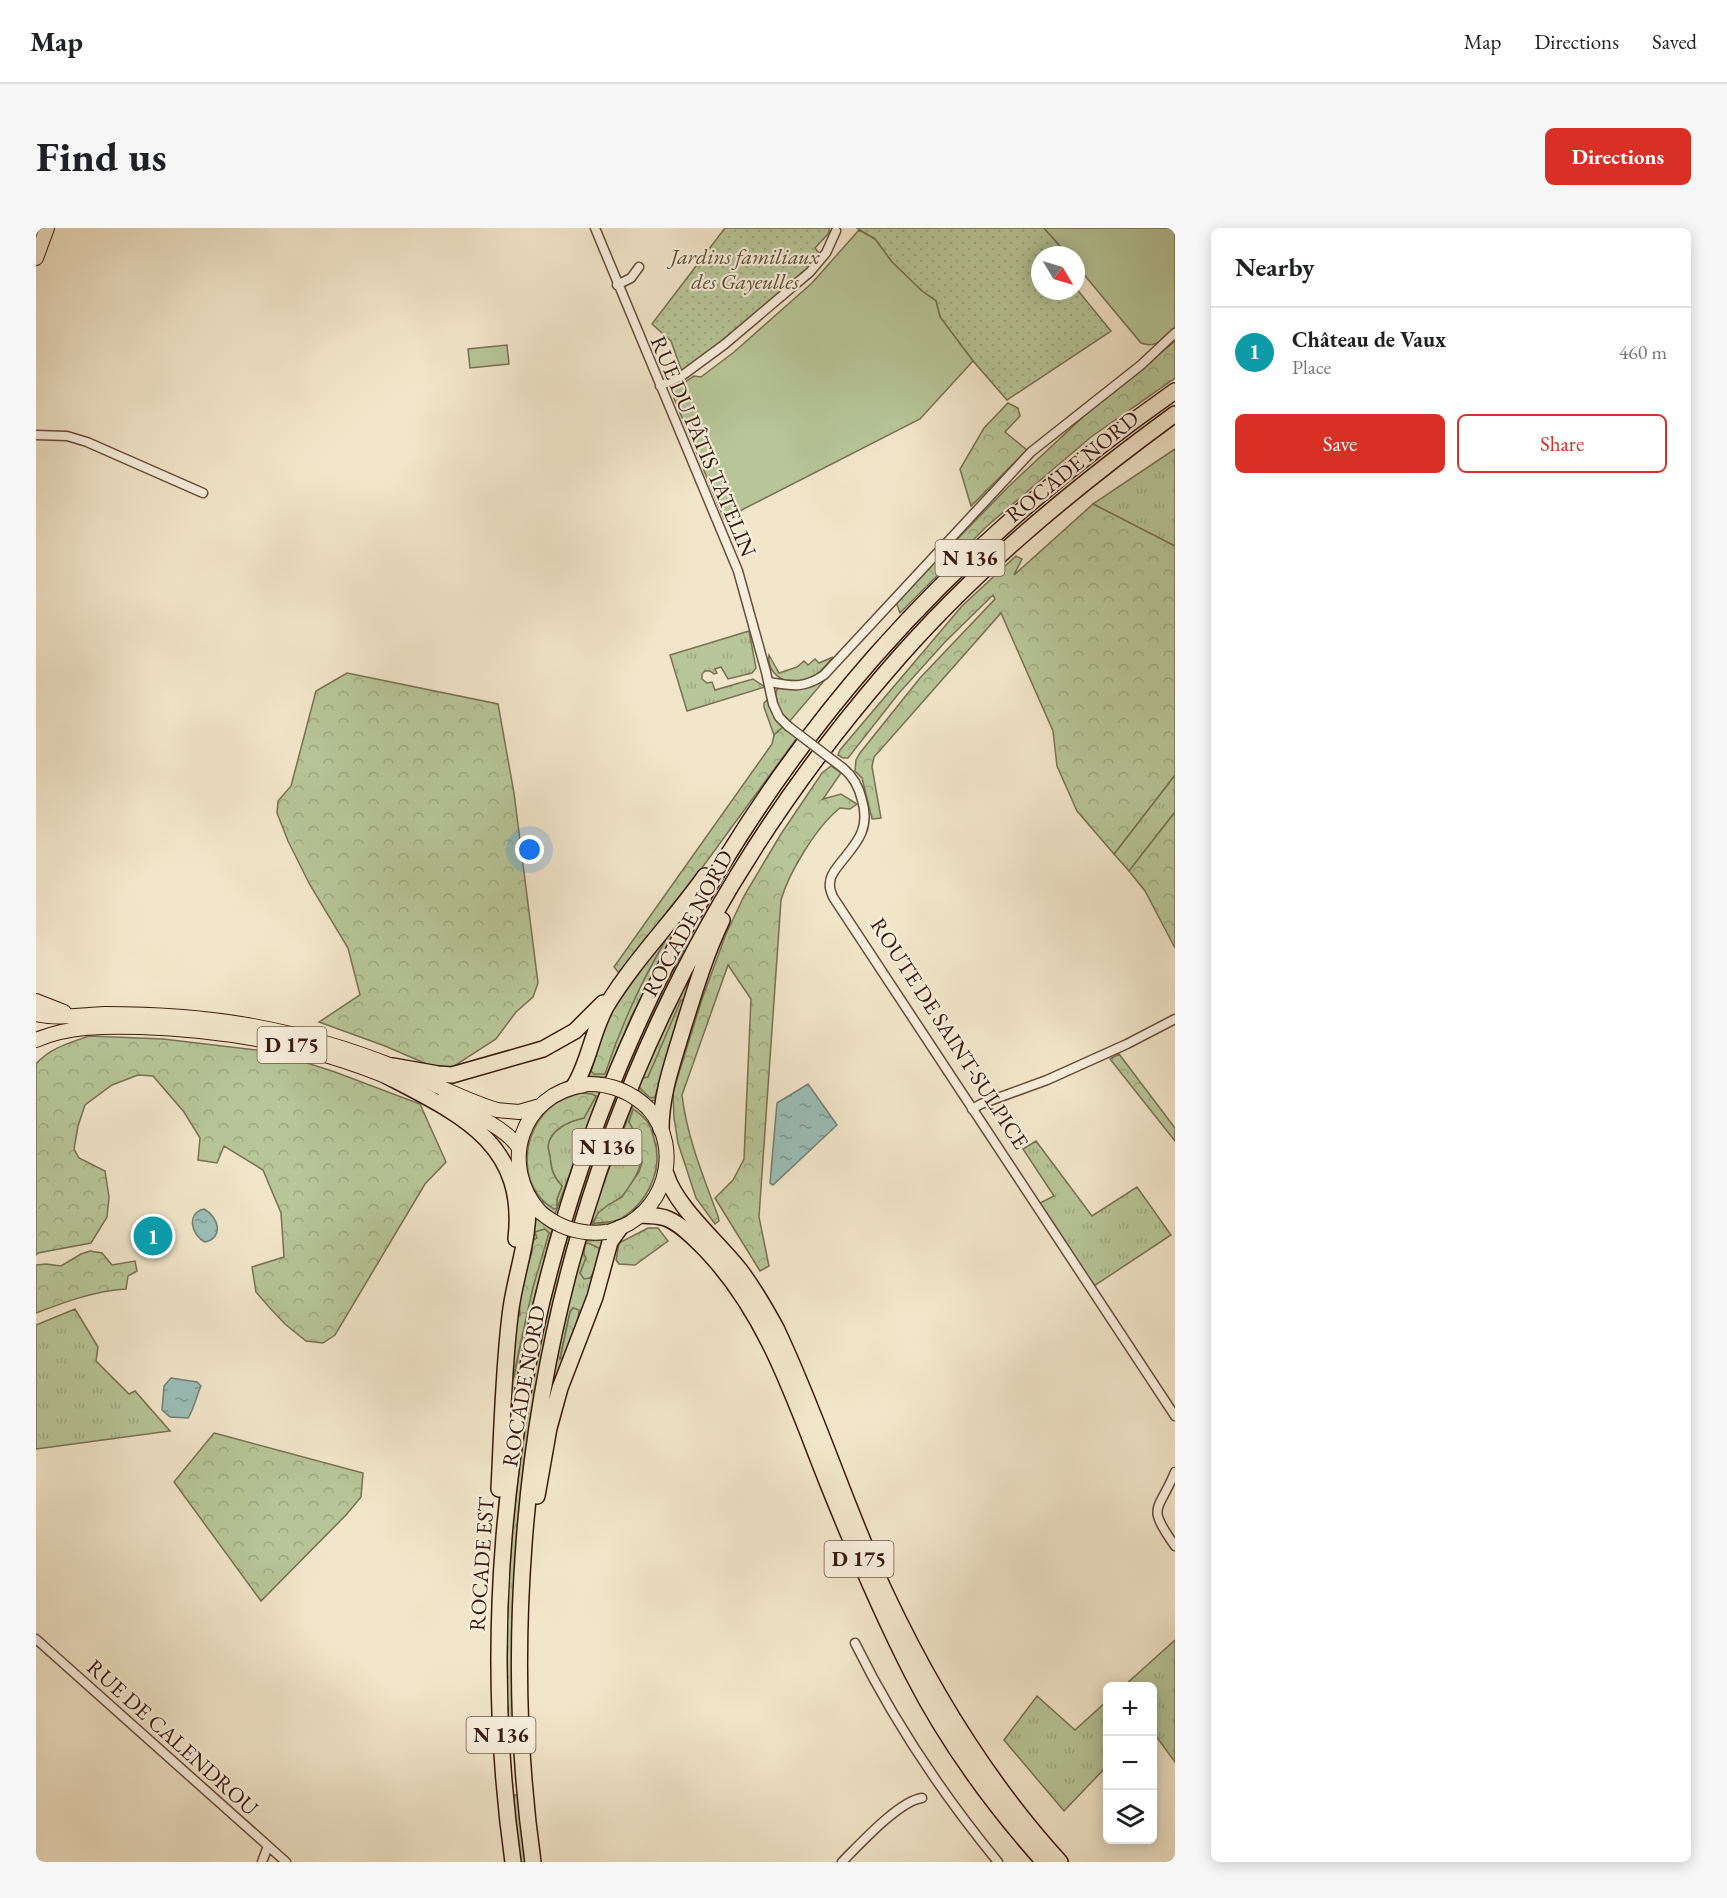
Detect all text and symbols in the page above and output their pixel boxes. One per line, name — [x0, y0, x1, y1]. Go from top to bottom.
text: Map — [30, 23, 83, 59]
text: Map — [1464, 28, 1501, 55]
text: Directions — [1534, 28, 1619, 55]
text: Saved — [1652, 28, 1697, 55]
button: Directions — [1545, 128, 1691, 185]
text: Find us — [36, 129, 167, 184]
park label: Jardins familiaux des Gayeulles — [666, 242, 821, 296]
north arrow — [1031, 246, 1085, 300]
text: Nearby — [1235, 250, 1315, 284]
text: Château de Vaux — [1292, 325, 1446, 354]
street label: RUE DU PÂTIS TATELIN — [644, 331, 763, 561]
text: 1 — [1249, 339, 1260, 365]
text: 460 m — [1619, 339, 1667, 365]
text: Place — [1292, 354, 1331, 380]
street label: ROCADE NORD — [1000, 404, 1145, 529]
button: Save — [1235, 414, 1445, 473]
button: Share — [1457, 414, 1667, 473]
road number: N 136 — [936, 540, 1004, 576]
your location — [515, 835, 544, 864]
street label: ROCADE NORD — [635, 845, 740, 1002]
street label: ROUTE DE SAINT-SULPICE — [864, 912, 1035, 1155]
road number: D 175 — [258, 1027, 326, 1063]
road number: N 136 — [572, 1129, 642, 1165]
pin: 1 — [134, 1214, 172, 1258]
street label: ROCADE NORD — [495, 1303, 552, 1469]
street label: ROCADE EST — [462, 1496, 501, 1632]
road number: D 175 — [824, 1541, 894, 1577]
street label: RUE DE CALENDROU — [81, 1653, 265, 1823]
map controls — [1103, 1682, 1157, 1844]
button: + — [1103, 1682, 1157, 1736]
road number: N 136 — [466, 1717, 536, 1753]
button: − — [1103, 1736, 1157, 1790]
button: layers — [1103, 1790, 1157, 1844]

